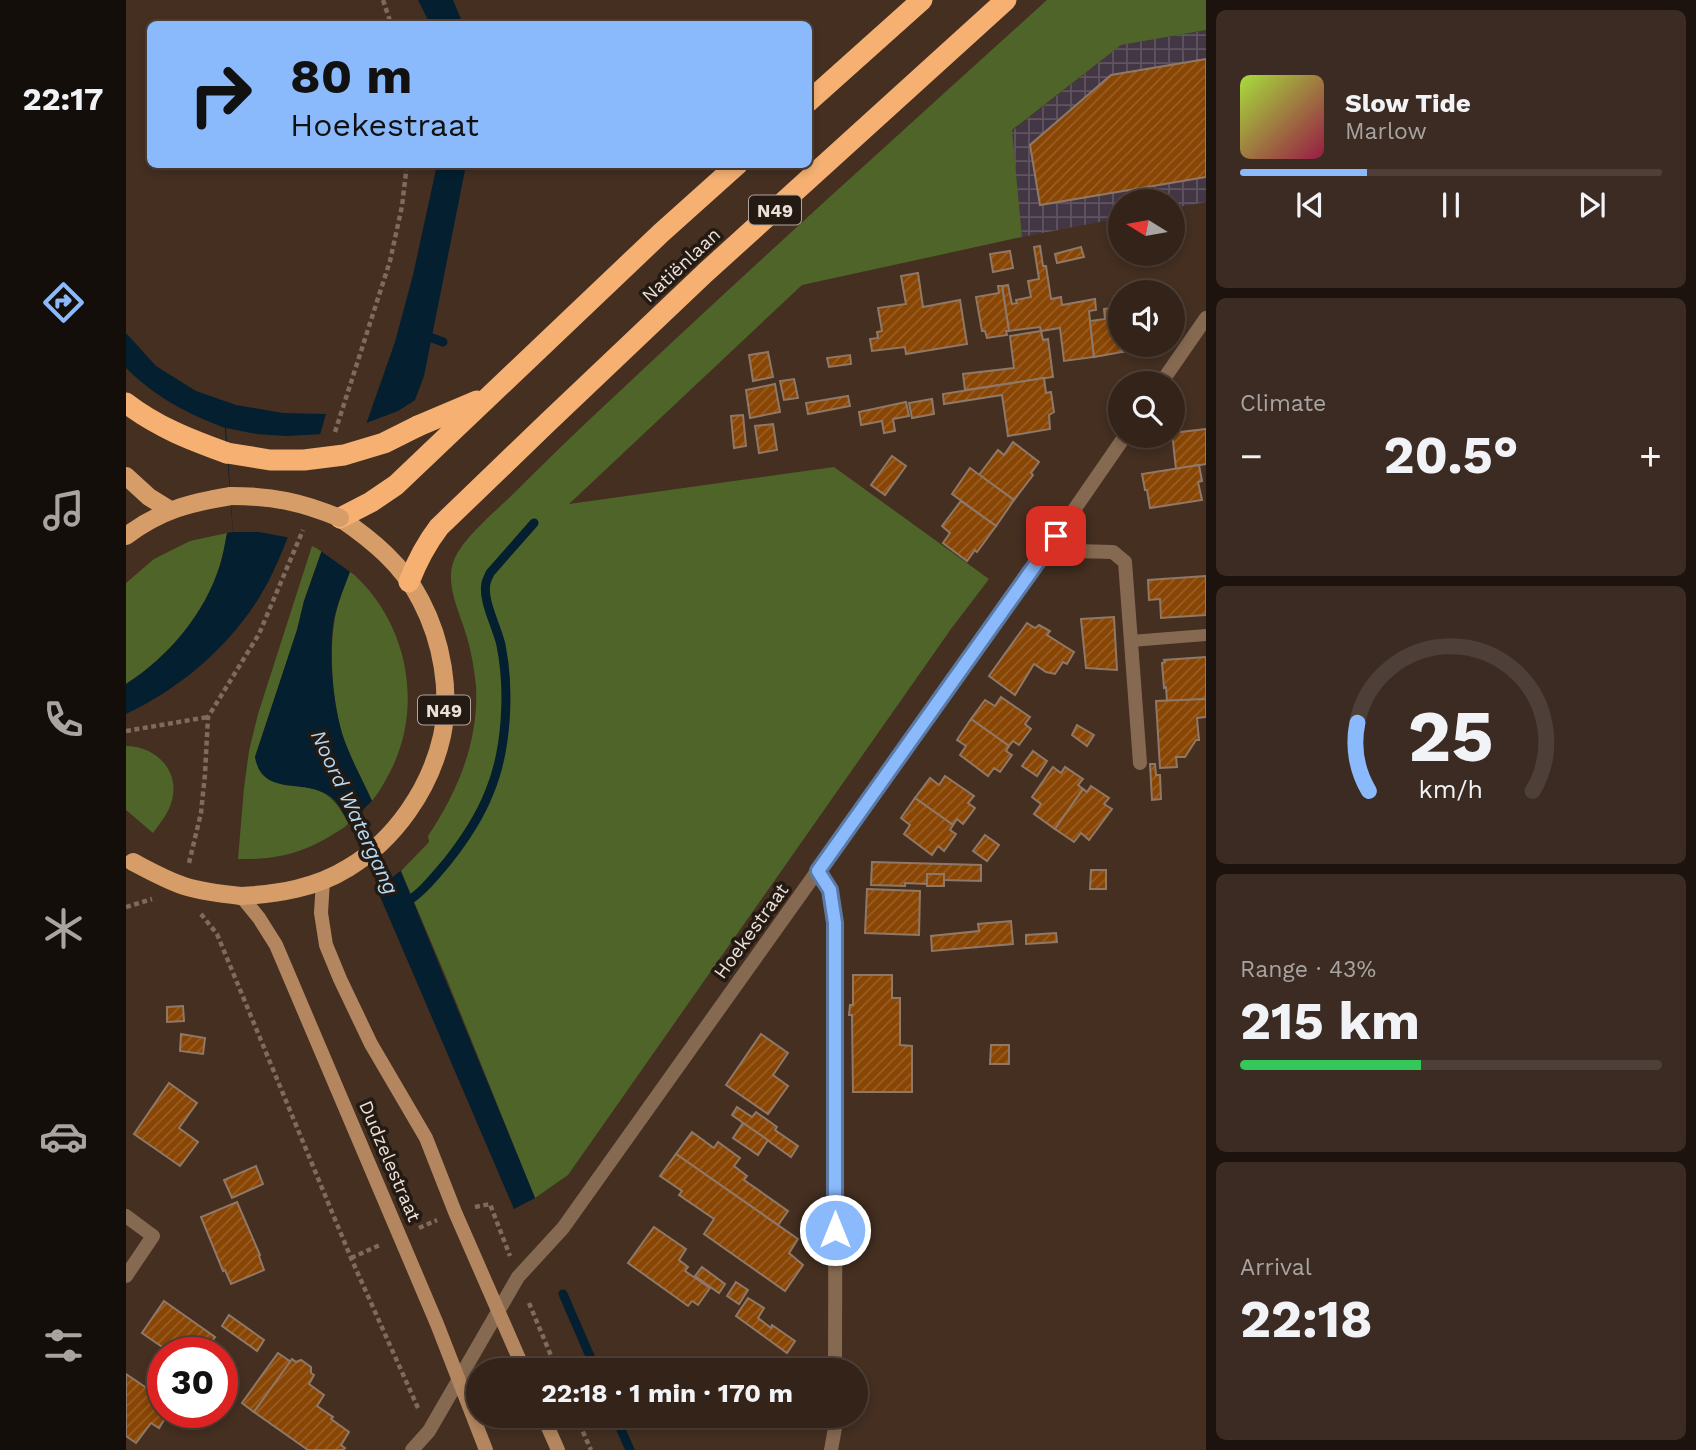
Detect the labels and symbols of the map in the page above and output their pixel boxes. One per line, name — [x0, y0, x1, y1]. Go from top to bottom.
north arrow — [1108, 189, 1185, 266]
road number: N49 — [749, 196, 801, 224]
street label: Natiënlaan — [637, 223, 725, 307]
pin — [1026, 506, 1086, 566]
road number: N49 — [418, 696, 470, 724]
water label: Noord Watergang — [306, 726, 404, 898]
street label: Hoekestraat — [709, 879, 793, 983]
street label: Dudzelestraat — [354, 1097, 426, 1225]
position arrow — [798, 1193, 872, 1267]
speed limit sign: 30 — [147, 1337, 238, 1428]

